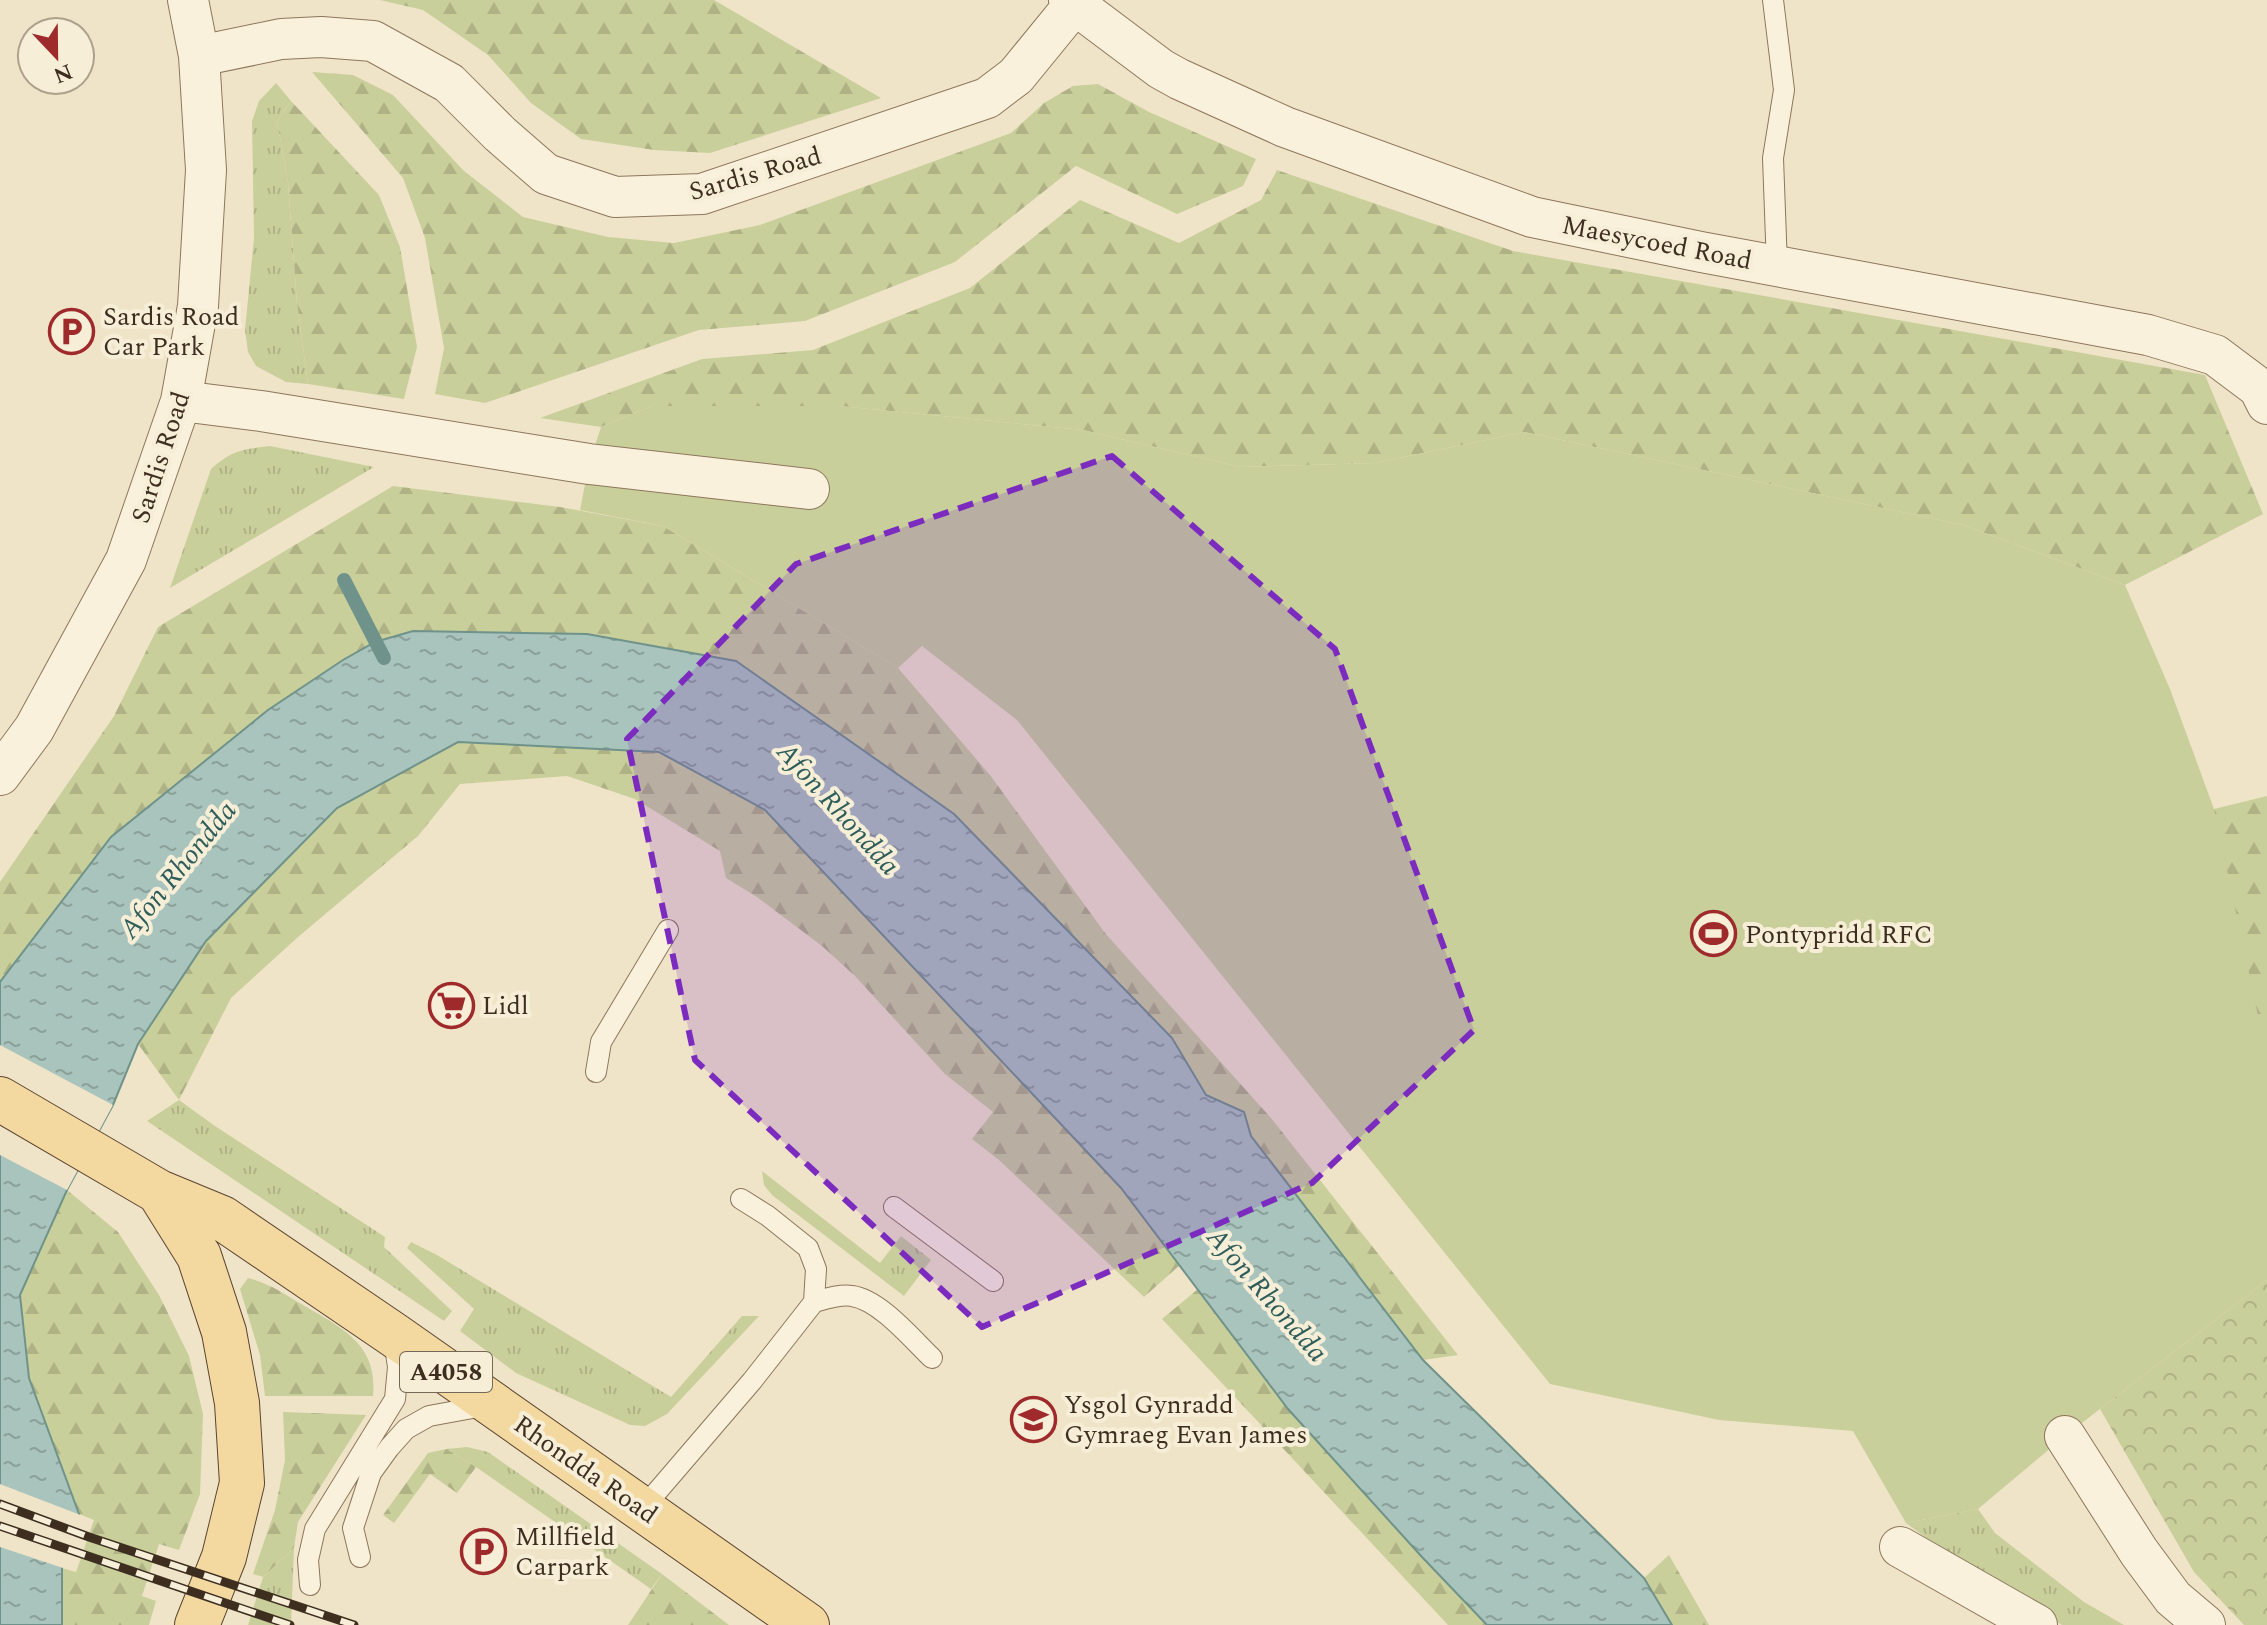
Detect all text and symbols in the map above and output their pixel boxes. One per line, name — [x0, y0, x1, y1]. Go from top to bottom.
north arrow — [16, 16, 96, 96]
text: N — [48, 54, 77, 92]
street label: Sardis Road — [684, 136, 826, 212]
street label: Maesycoed Road — [1558, 205, 1755, 281]
place label: Sardis Road Car Park — [103, 297, 239, 367]
parking icon: Sardis Road Car Park — [48, 307, 96, 355]
street label: Sardis Road — [121, 386, 201, 528]
water label: Afon Rhondda — [765, 732, 910, 885]
water label: Afon Rhondda — [108, 791, 247, 949]
sports icon: Pontypridd RFC — [1690, 910, 1738, 958]
place label: Pontypridd RFC — [1745, 915, 1933, 955]
supermarket icon: Lidl — [427, 981, 475, 1029]
place label: Lidl — [482, 986, 529, 1026]
water label: Afon Rhondda — [1195, 1217, 1338, 1372]
road number: A4058 — [400, 1352, 492, 1392]
place label: Ysgol Gynradd Gymraeg Evan James — [1064, 1385, 1307, 1455]
school or university icon: Ysgol Gynradd Gymraeg Evan James — [1009, 1395, 1057, 1443]
street label: Rhondda Road — [505, 1405, 666, 1534]
place label: Millfield Carpark — [515, 1517, 615, 1587]
parking icon: Millfield Carpark — [460, 1527, 508, 1575]

